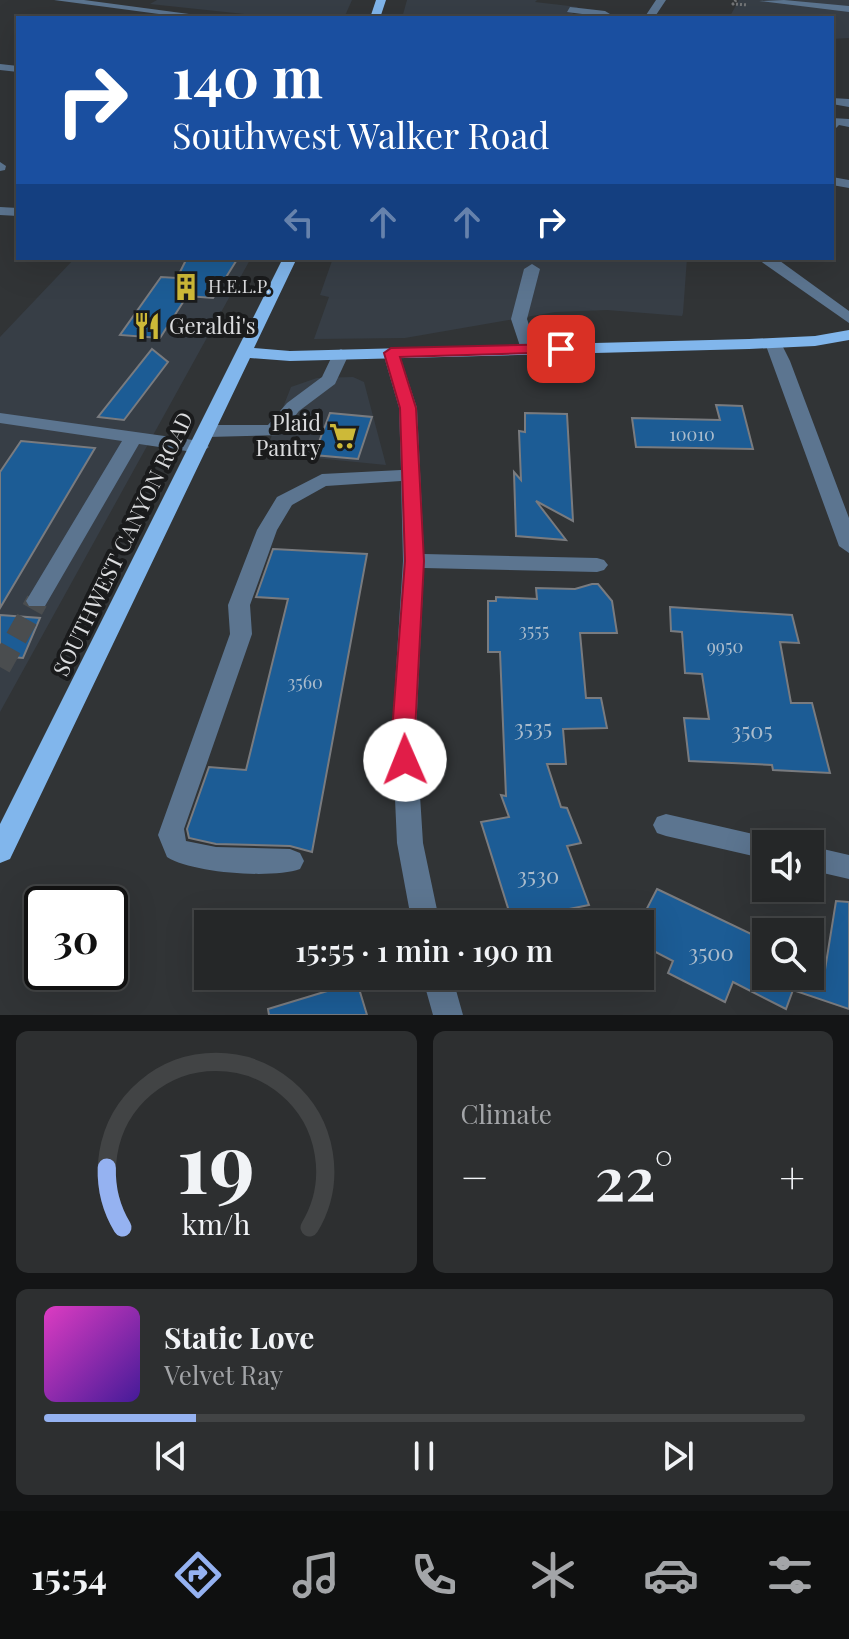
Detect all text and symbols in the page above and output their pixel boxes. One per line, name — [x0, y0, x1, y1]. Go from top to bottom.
text: 140 m — [172, 38, 323, 113]
icon: right — [40, 48, 144, 152]
text: Southwest Walker Road — [172, 110, 549, 158]
icon: left — [277, 200, 321, 244]
icon: ahead — [361, 200, 405, 244]
icon: ahead — [445, 200, 489, 244]
icon: right — [529, 200, 573, 244]
building icon: H.E.L.P. — [171, 272, 201, 302]
place label: H.E.L.P. — [208, 274, 271, 298]
place label: Geraldi's — [169, 310, 256, 340]
restaurant icon: Geraldi's — [132, 311, 162, 341]
pin — [527, 315, 595, 383]
icon: arrive — [539, 327, 583, 371]
street label: SOUTHWEST CANYON ROAD — [45, 406, 199, 681]
place label: Plaid Pantry — [256, 407, 321, 462]
supermarket icon: Plaid Pantry — [328, 421, 358, 451]
house number: 10010 — [669, 422, 715, 446]
house number: 3555 — [519, 618, 549, 642]
house number: 9950 — [707, 634, 743, 658]
house number: 3560 — [287, 670, 323, 694]
house number: 3535 — [514, 712, 552, 742]
house number: 3505 — [731, 715, 773, 745]
position arrow — [363, 718, 447, 802]
map controls — [752, 830, 824, 990]
button: sound — [752, 830, 824, 902]
house number: 3530 — [517, 860, 559, 890]
speed limit sign: 30 — [24, 886, 128, 990]
button: search — [752, 918, 824, 990]
text: 15:55 · 1 min · 190 m — [295, 930, 553, 970]
house number: 3500 — [688, 937, 734, 967]
text: Climate — [461, 1096, 552, 1131]
text: 19 — [177, 1104, 255, 1215]
text: 22° — [595, 1136, 673, 1216]
text: − — [461, 1146, 489, 1205]
text: + — [779, 1146, 805, 1205]
text: km/h — [182, 1204, 251, 1242]
text: Static Love — [164, 1317, 314, 1357]
text: Velvet Ray — [164, 1357, 283, 1392]
icon: previous — [149, 1434, 193, 1478]
icon: pause — [402, 1434, 446, 1478]
icon: next — [656, 1434, 700, 1478]
icon: directions — [170, 1547, 226, 1603]
icon: music — [288, 1547, 344, 1603]
icon: phone — [406, 1547, 462, 1603]
icon: climate — [525, 1547, 581, 1603]
icon: car — [643, 1547, 699, 1603]
icon: filters — [762, 1547, 818, 1603]
text: 15:54 — [31, 1551, 107, 1599]

